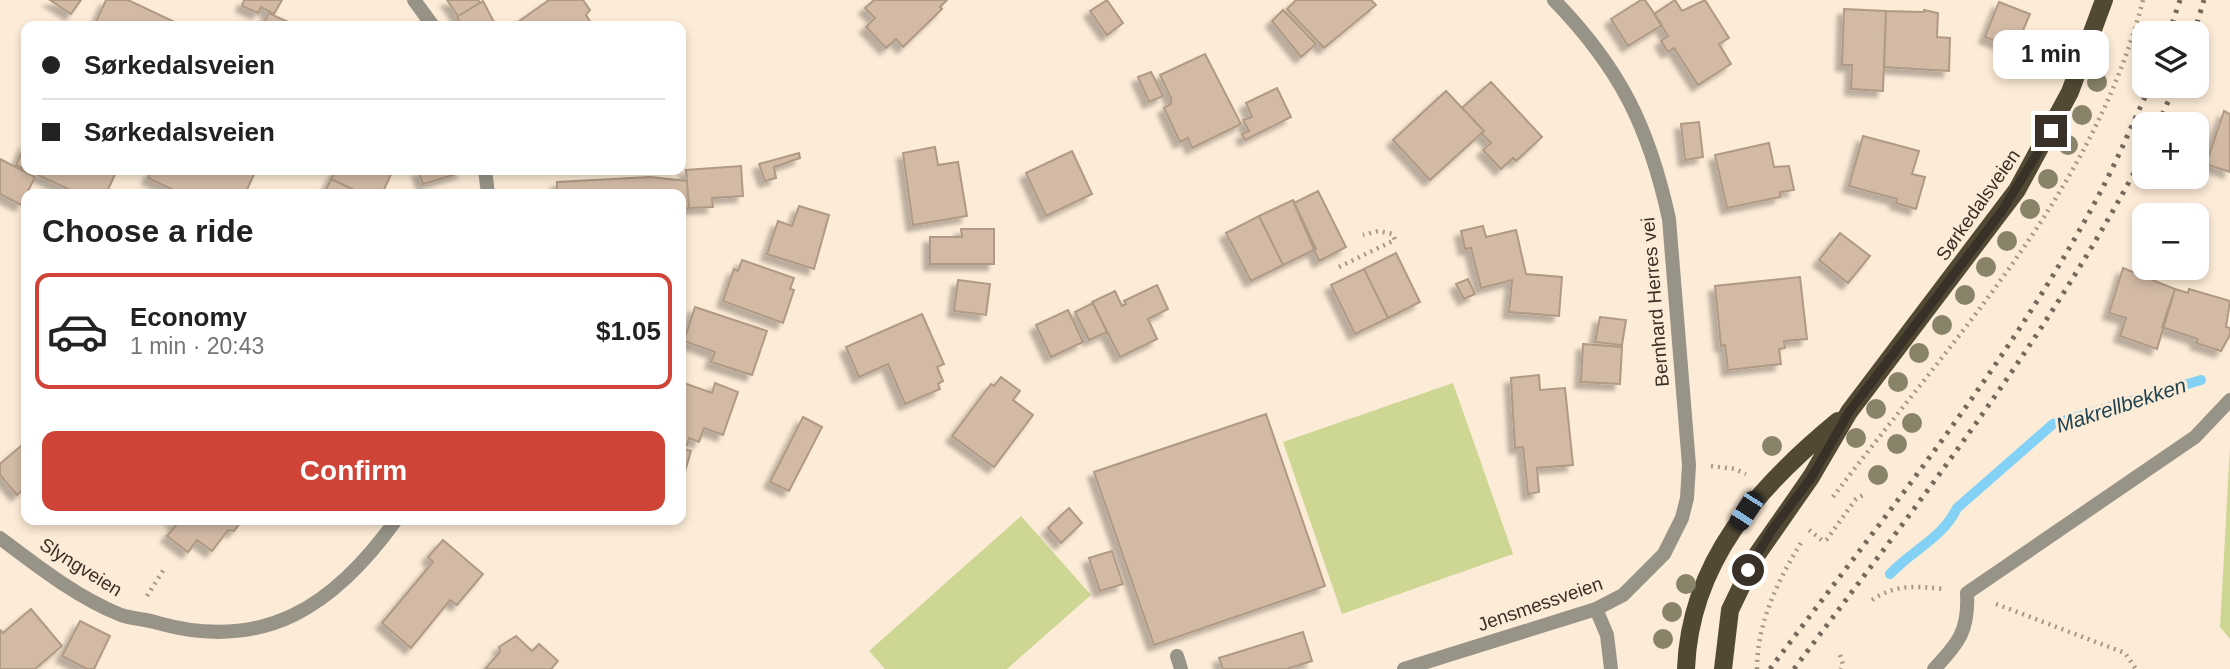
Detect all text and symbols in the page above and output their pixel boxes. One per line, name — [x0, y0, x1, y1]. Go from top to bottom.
map controls — [2132, 21, 2209, 280]
button: layers — [2132, 21, 2209, 98]
callout: 1 min — [1993, 30, 2109, 78]
text: 1 min — [2021, 41, 2081, 67]
text: Sørkedalsveien — [84, 50, 275, 80]
button: + — [2132, 112, 2209, 189]
route end — [2035, 115, 2067, 147]
text: Sørkedalsveien — [84, 117, 275, 147]
street label: Sørkedalsveien — [1932, 145, 2024, 265]
button: − — [2132, 203, 2209, 280]
text: Choose a ride — [42, 213, 254, 249]
street label: Bernhard Herres vei — [1637, 216, 1673, 388]
icon: car — [46, 300, 109, 363]
text: Economy — [130, 302, 247, 332]
text: $1.05 — [596, 316, 661, 346]
text: 1 min · 20:43 — [130, 333, 264, 359]
water label: Makrellbekken — [2053, 373, 2189, 437]
button: Confirm — [42, 431, 665, 511]
car — [1726, 488, 1767, 534]
street label: Slyngveien — [36, 533, 126, 601]
route start — [1732, 554, 1764, 586]
street label: Jensmessveien — [1475, 573, 1605, 635]

